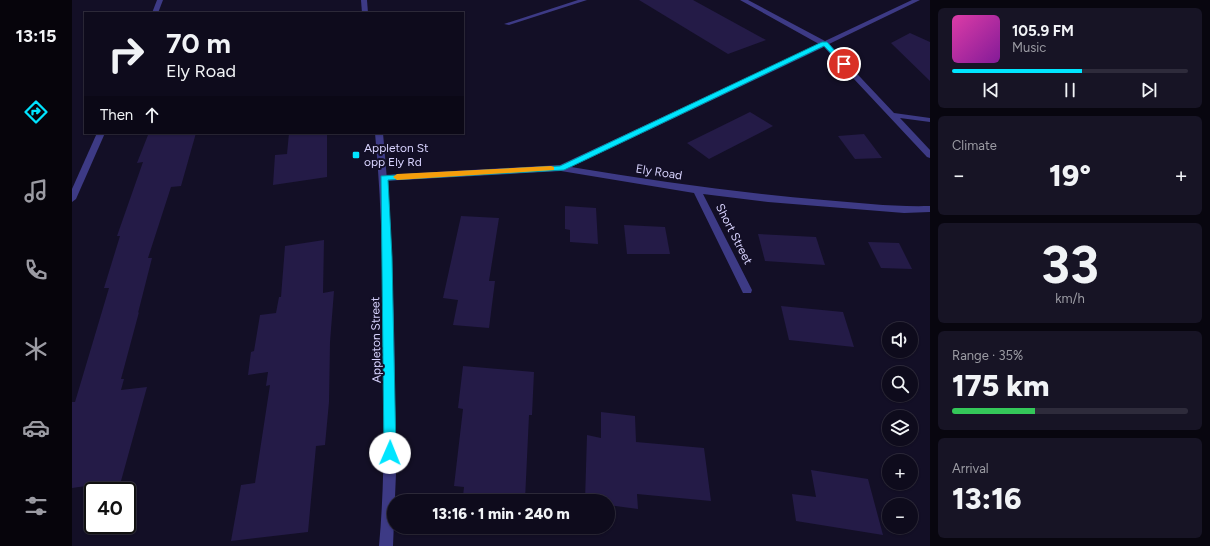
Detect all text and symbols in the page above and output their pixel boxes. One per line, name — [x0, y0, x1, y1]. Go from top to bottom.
text: 105.9 FM — [1012, 22, 1074, 40]
text: 13:15 — [15, 25, 57, 47]
text: 70 m — [166, 26, 231, 60]
icon: right — [100, 28, 152, 80]
text: Music — [1012, 40, 1046, 55]
pin — [827, 47, 861, 81]
icon: arrive — [833, 53, 855, 75]
text: Ely Road — [166, 60, 236, 82]
icon: previous — [980, 79, 1002, 101]
icon: pause — [1059, 79, 1081, 101]
icon: next — [1138, 79, 1160, 101]
icon: directions — [22, 98, 50, 126]
icon: ahead — [141, 104, 163, 126]
text: Then — [100, 106, 133, 124]
text: Climate — [952, 138, 997, 153]
place label: Appleton St opp Ely Rd — [364, 141, 429, 169]
marker: Appleton St opp Ely Rd — [351, 150, 361, 160]
text: 19° — [1049, 157, 1091, 194]
street label: Ely Road — [635, 161, 683, 183]
text: − — [952, 162, 966, 189]
text: + — [1174, 162, 1188, 189]
icon: music — [22, 177, 50, 205]
street label: Short Street — [713, 201, 755, 267]
text: 33 — [1041, 234, 1099, 296]
icon: phone — [22, 256, 50, 284]
text: km/h — [1055, 291, 1085, 306]
street label: Appleton Street — [368, 296, 384, 383]
map controls — [882, 322, 918, 534]
button: sound — [882, 322, 918, 358]
icon: climate — [22, 335, 50, 363]
text: Range · 35% — [952, 348, 1023, 363]
button: search — [882, 366, 918, 402]
text: 175 km — [952, 367, 1050, 404]
button: layers — [882, 410, 918, 446]
icon: car — [22, 414, 50, 442]
position arrow — [369, 432, 411, 474]
button: + — [882, 454, 918, 490]
text: Arrival — [952, 461, 989, 476]
text: 13:16 — [952, 480, 1022, 517]
speed limit sign: 40 — [84, 482, 136, 534]
icon: filters — [22, 492, 50, 520]
button: − — [882, 498, 918, 534]
text: 13:16 · 1 min · 240 m — [432, 505, 570, 523]

